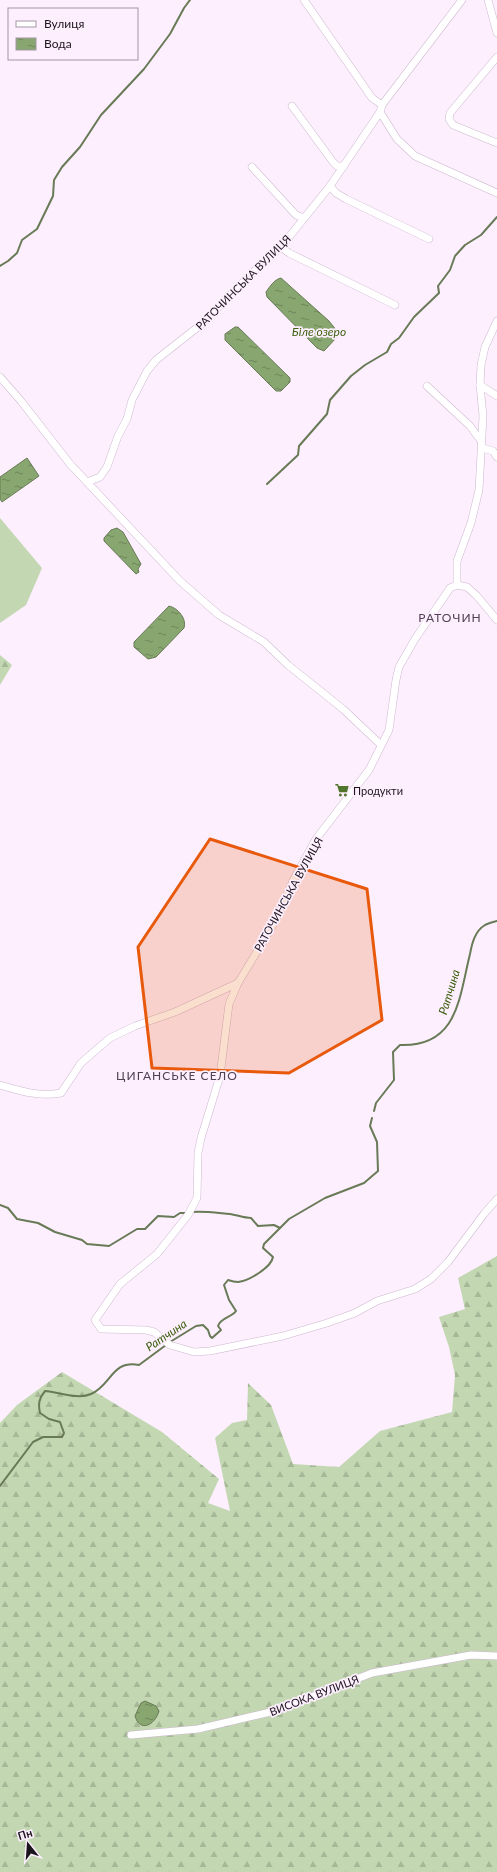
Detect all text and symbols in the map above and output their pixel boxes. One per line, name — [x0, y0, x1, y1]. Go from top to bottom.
legend — [8, 8, 138, 60]
text: Вулиця — [44, 16, 84, 31]
text: Вода — [44, 36, 72, 51]
street label: РАТОЧИНСЬКА ВУЛИЦЯ — [193, 232, 293, 332]
water label: Біле озеро — [292, 324, 346, 339]
district label: РАТОЧИН — [418, 610, 482, 625]
supermarket icon: Продукти — [334, 782, 350, 798]
place label: Продукти — [353, 784, 403, 797]
street label: РАТОЧИНСЬКА ВУЛИЦЯ — [251, 834, 325, 954]
water label: Ратчина — [435, 968, 463, 1016]
district label: ЦИГАНСЬКЕ СЕЛО — [116, 1068, 238, 1083]
water label: Ратчина — [143, 1316, 189, 1354]
street label: ВИСОКА ВУЛИЦЯ — [268, 1672, 360, 1718]
north arrow — [8, 1824, 48, 1864]
text: Пн — [16, 1826, 34, 1842]

